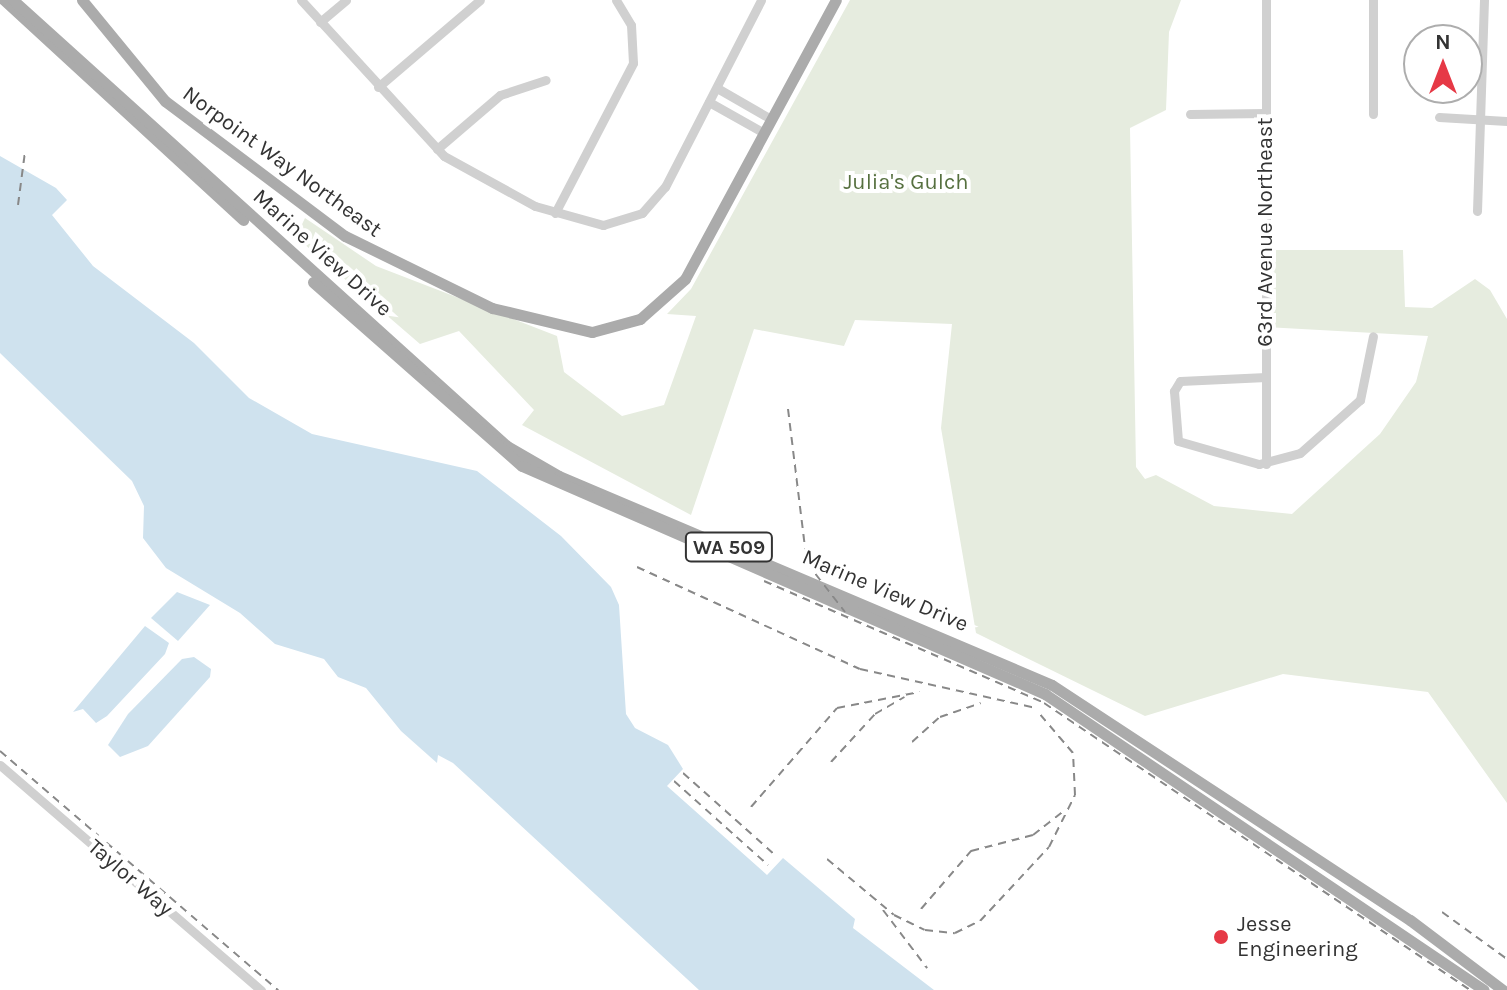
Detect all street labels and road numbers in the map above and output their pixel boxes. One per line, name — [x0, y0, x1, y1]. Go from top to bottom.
street label: Norpoint Way Northeast — [177, 81, 387, 243]
street label: 63rd Avenue Northeast — [1253, 117, 1279, 347]
street label: Marine View Drive — [247, 184, 397, 322]
road number: WA 509 — [683, 531, 775, 563]
street label: Marine View Drive — [798, 544, 972, 638]
street label: Taylor Way — [82, 834, 178, 922]

